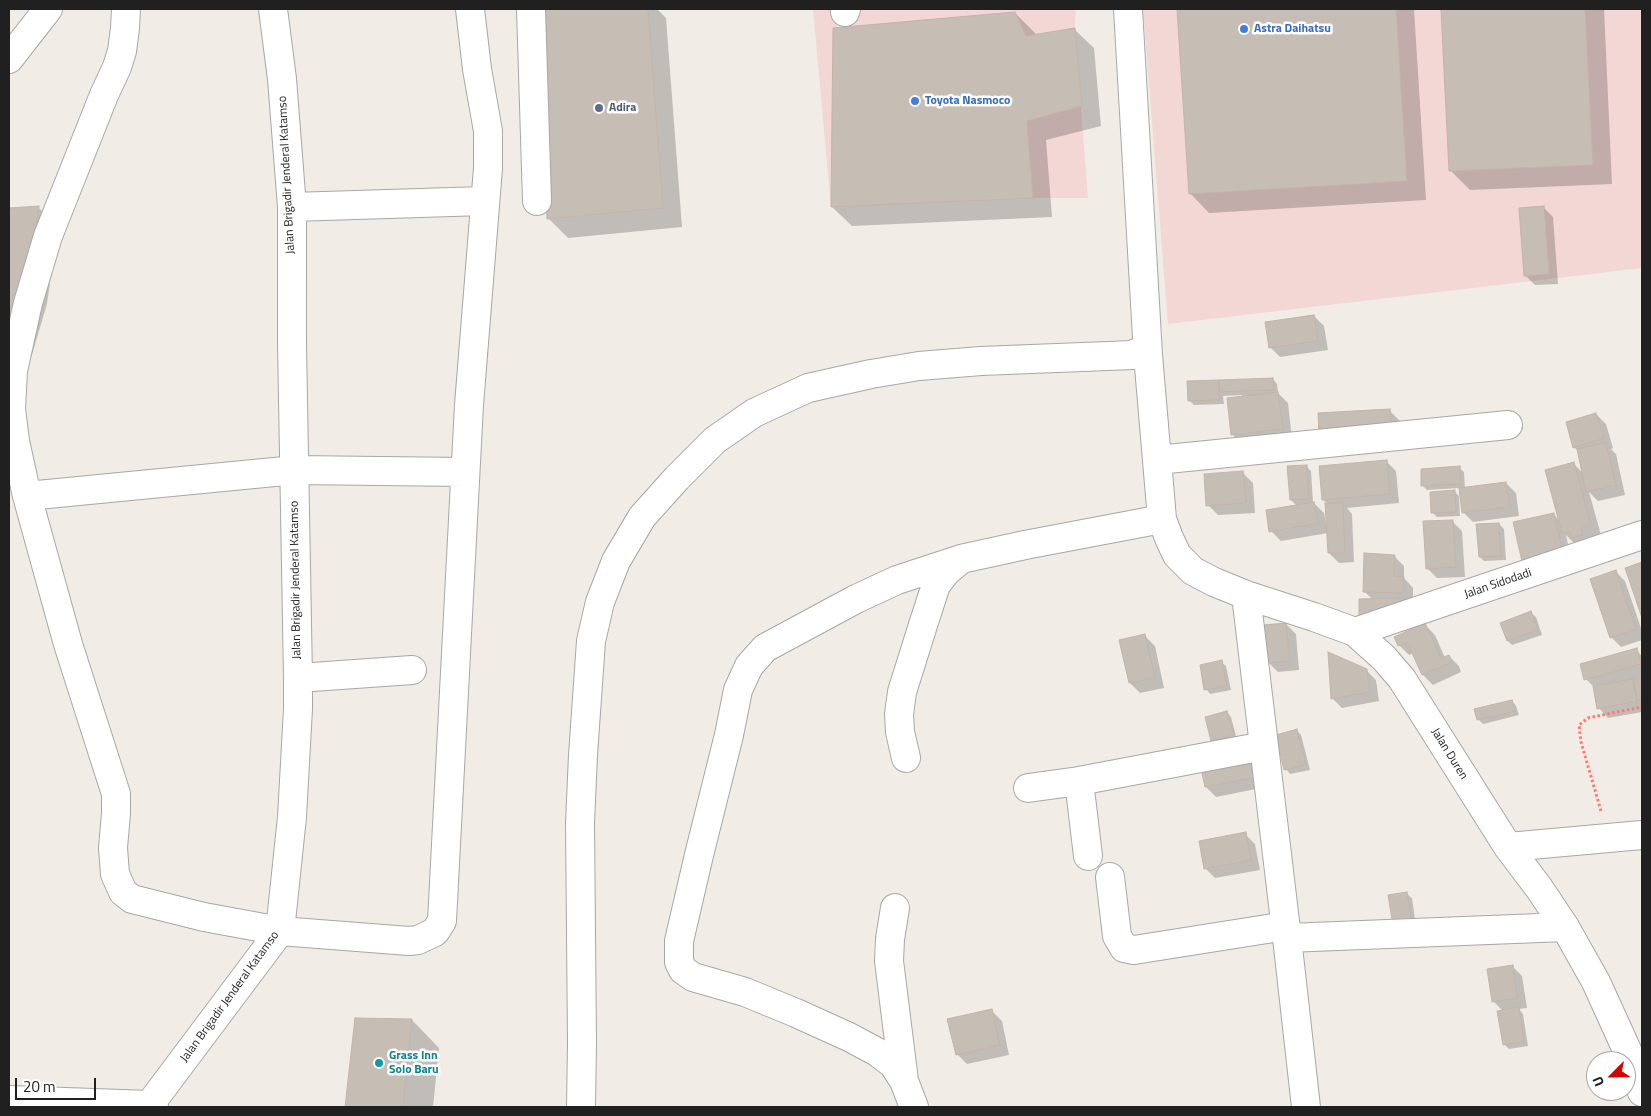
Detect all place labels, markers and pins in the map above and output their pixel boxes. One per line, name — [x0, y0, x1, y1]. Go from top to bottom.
place label: Astra Daihatsu — [1254, 22, 1331, 36]
marker: Astra Daihatsu — [1238, 23, 1250, 35]
place label: Toyota Nasmoco — [925, 94, 1010, 108]
marker: Toyota Nasmoco — [909, 95, 921, 107]
place label: Adira — [609, 101, 636, 115]
marker: Adira — [593, 102, 605, 114]
place label: Grass Inn Solo Baru — [389, 1049, 439, 1077]
marker: Grass Inn Solo Baru — [373, 1057, 385, 1069]

